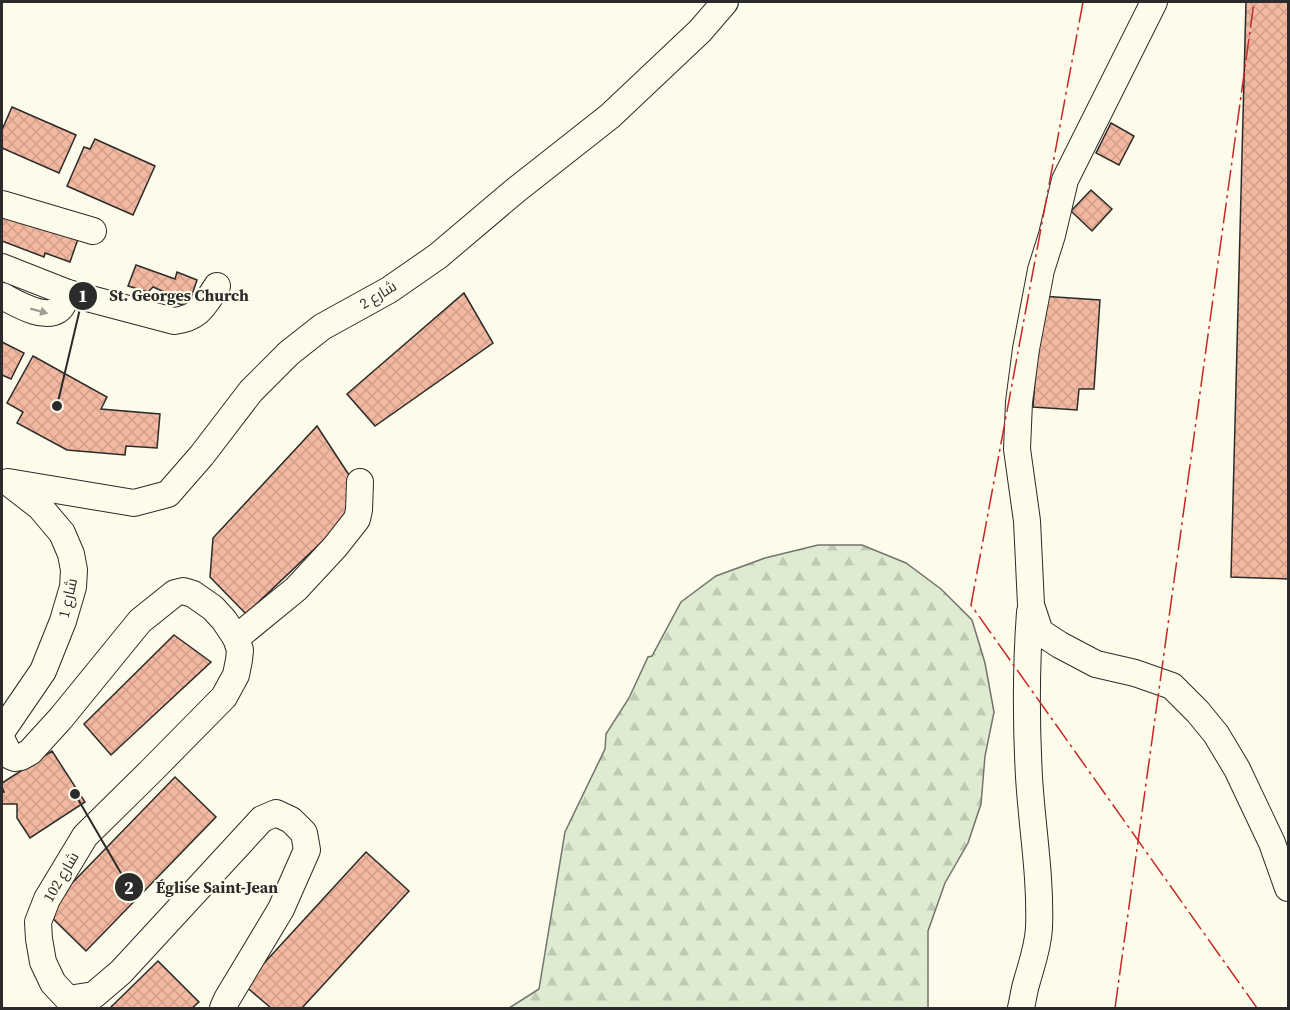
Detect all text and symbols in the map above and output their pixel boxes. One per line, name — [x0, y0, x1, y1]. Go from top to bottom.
street label: شارع 2 — [355, 275, 401, 315]
callout: St. Georges Church — [68, 279, 261, 313]
text: 1 — [78, 283, 88, 308]
text: St. Georges Church — [109, 284, 249, 306]
one-way arrow — [30, 307, 48, 316]
street label: شارع 1 — [53, 576, 83, 620]
street label: شارع 102 — [38, 848, 84, 906]
callout: Église Saint-Jean — [114, 870, 291, 904]
text: 2 — [124, 875, 134, 900]
text: Église Saint-Jean — [156, 876, 278, 898]

